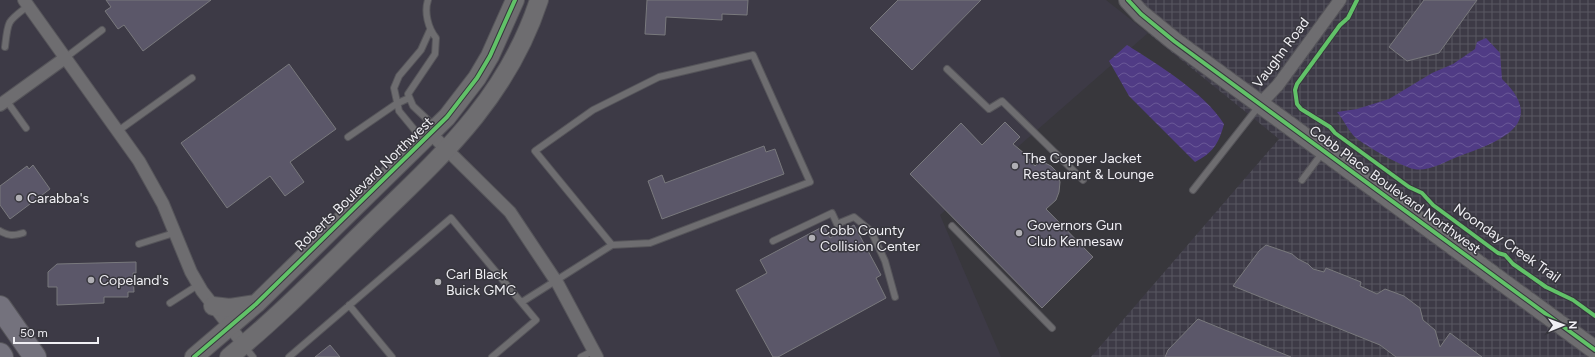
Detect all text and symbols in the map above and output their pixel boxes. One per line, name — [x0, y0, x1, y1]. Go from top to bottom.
street label: Vaughn Road — [1249, 14, 1313, 92]
street label: Roberts Boulevard Northwest — [291, 113, 437, 255]
street label: Cobb Place Boulevard Northwest — [1306, 122, 1484, 258]
place label: The Copper Jacket Restaurant & Lounge — [1023, 150, 1154, 183]
marker: The Copper Jacket Restaurant & Lounge — [1010, 161, 1020, 171]
place label: Carabba's — [27, 190, 89, 207]
marker: Carabba's — [14, 193, 24, 203]
street label: Noonday Creek Trail — [1450, 200, 1564, 286]
place label: Governors Gun Club Kennesaw — [1027, 217, 1124, 250]
place label: Cobb County Collision Center — [820, 222, 920, 255]
marker: Governors Gun Club Kennesaw — [1014, 228, 1024, 238]
marker: Cobb County Collision Center — [807, 233, 817, 243]
place label: Carl Black Buick GMC — [446, 266, 516, 299]
place label: Copeland's — [99, 272, 169, 289]
marker: Copeland's — [86, 275, 96, 285]
marker: Carl Black Buick GMC — [433, 277, 443, 287]
north arrow — [1543, 305, 1583, 345]
scale bar — [14, 319, 98, 345]
text: N — [1566, 320, 1579, 329]
text: 50 m — [20, 326, 48, 340]

